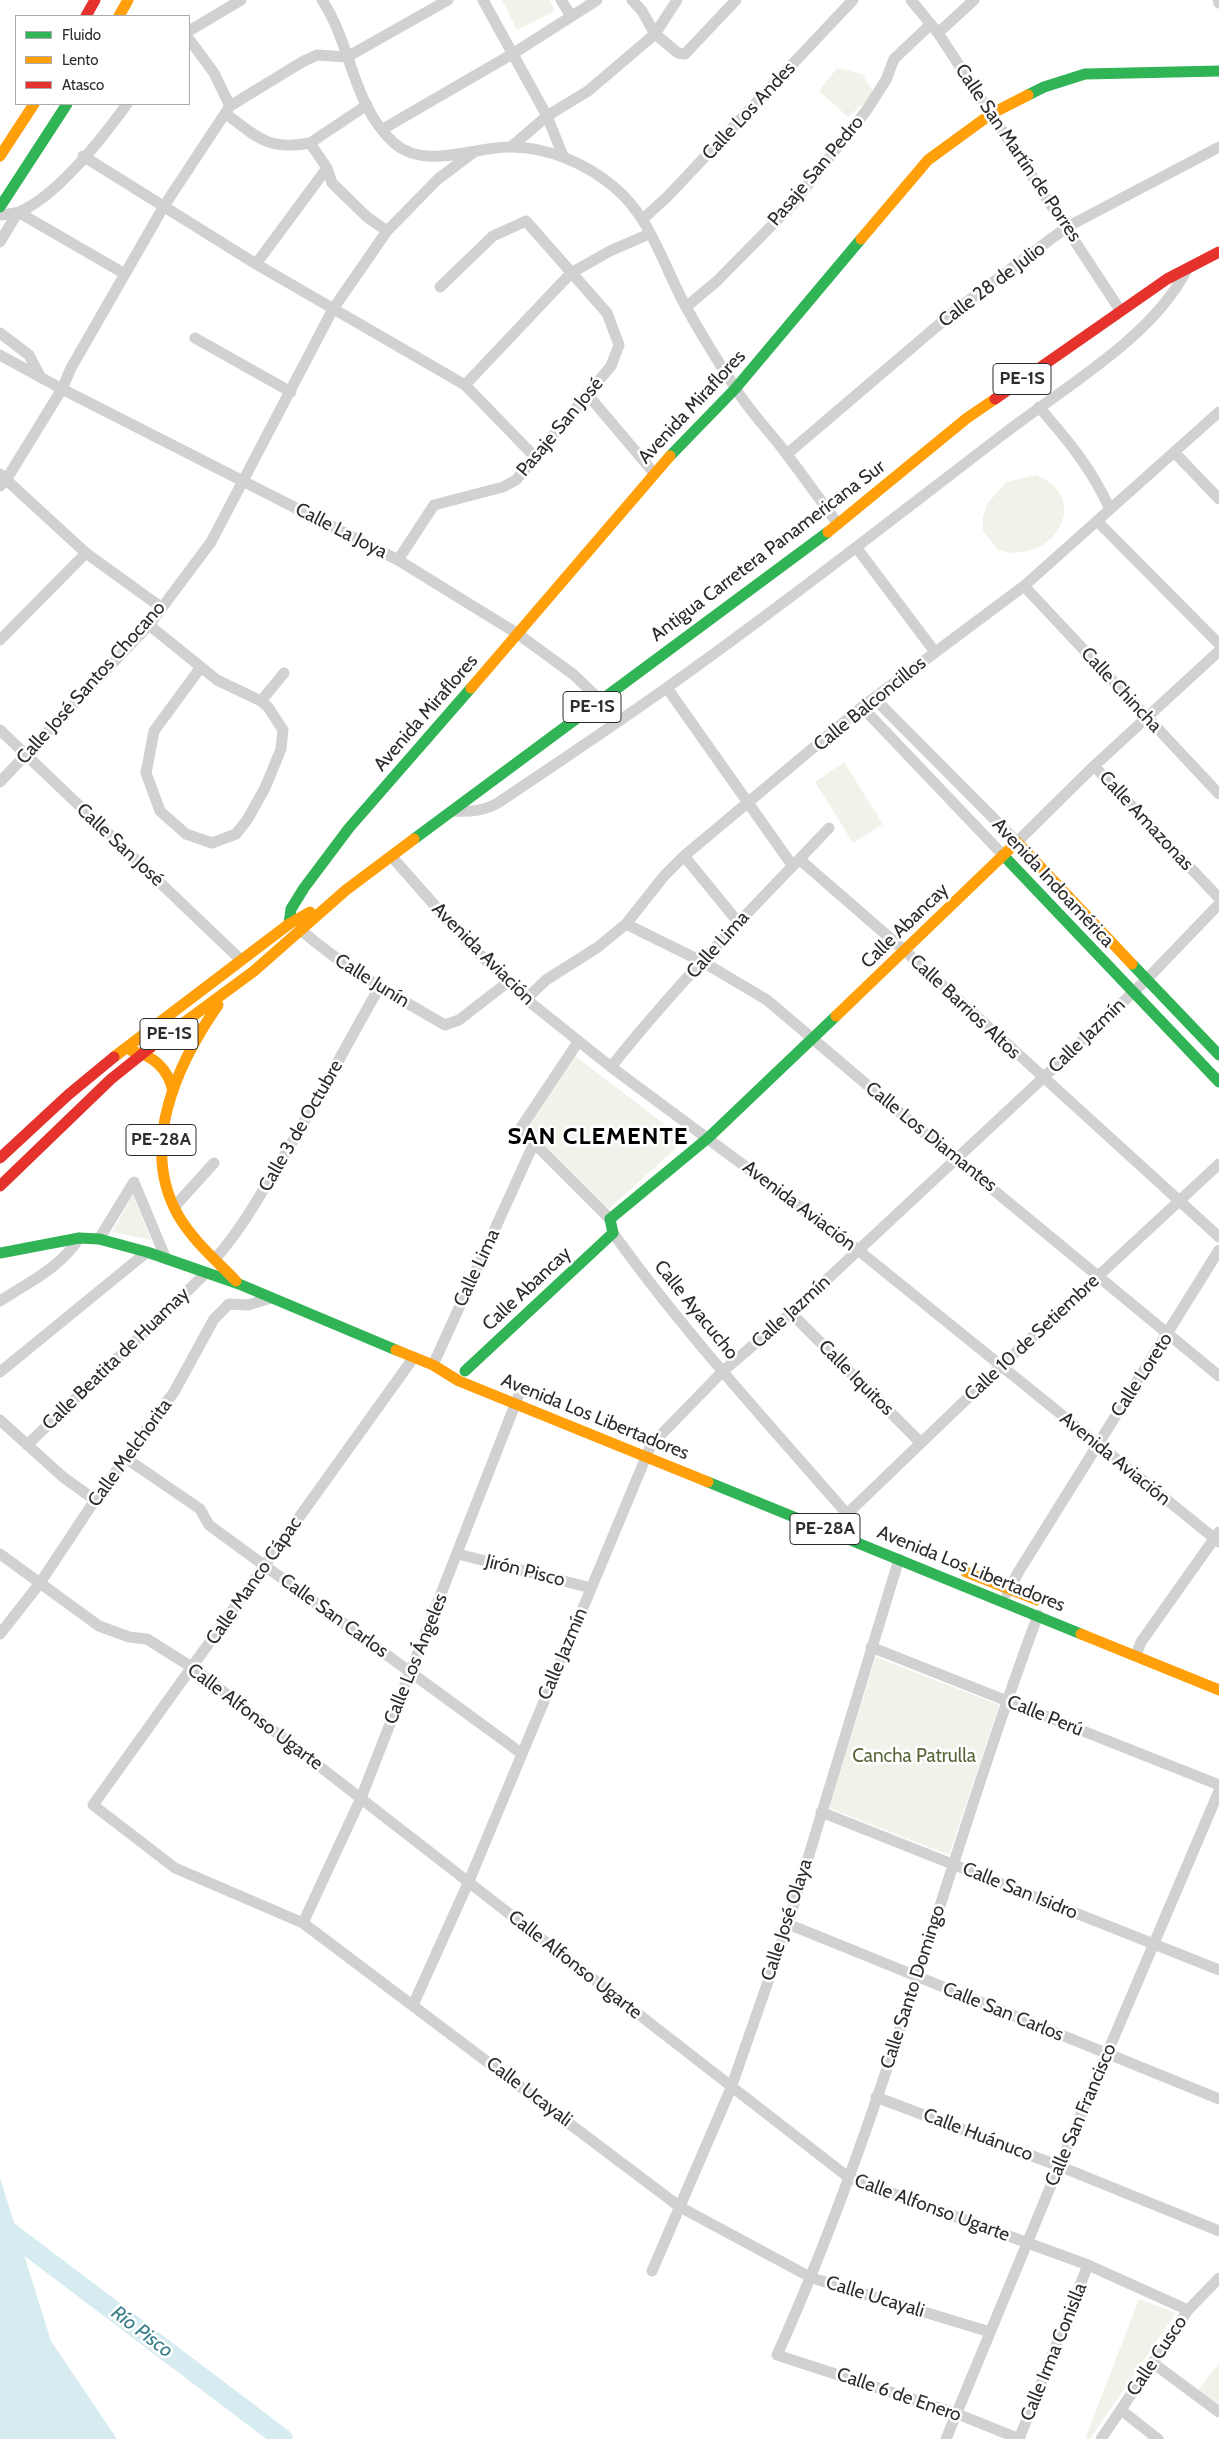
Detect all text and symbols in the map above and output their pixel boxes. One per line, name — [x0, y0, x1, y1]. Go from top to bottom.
legend — [15, 15, 190, 105]
text: Fluido — [62, 26, 101, 44]
text: Lento — [62, 51, 99, 69]
street label: Calle Los Andes — [698, 57, 800, 165]
street label: Calle San Martín de Porres — [950, 60, 1086, 246]
text: Atasco — [62, 76, 104, 94]
street label: Pasaje San Pedro — [763, 111, 869, 231]
street label: Calle 28 de Julio — [934, 238, 1050, 332]
street label: Avenida Miraflores — [633, 345, 751, 469]
road number: PE-1S — [993, 364, 1051, 394]
street label: Pasaje San José — [512, 373, 608, 481]
street label: Antigua Carretera Panamericana Sur — [646, 455, 890, 647]
street label: Calle La Joya — [291, 498, 391, 564]
street label: Calle José Santos Chocano — [12, 597, 170, 769]
street label: Calle Chincha — [1076, 643, 1166, 737]
street label: Avenida Miraflores — [369, 650, 483, 776]
street label: Calle Balconcillos — [809, 652, 931, 756]
road number: PE-1S — [563, 692, 621, 722]
street label: Calle Amazonas — [1094, 766, 1198, 876]
street label: Calle San José — [71, 799, 169, 891]
street label: Avenida Indoamérica — [987, 814, 1119, 952]
street label: Calle Abancay — [857, 879, 953, 973]
street label: Avenida Aviación — [427, 898, 539, 1010]
street label: Calle Lima — [682, 907, 754, 983]
street label: Calle Junín — [331, 949, 413, 1013]
street label: Calle Barrios Altos — [905, 950, 1025, 1064]
street label: Calle Jazmín — [1044, 994, 1130, 1078]
road number: PE-1S — [140, 1019, 198, 1050]
street label: Calle 3 de Octubre — [254, 1056, 348, 1196]
street label: Calle Los Diamantes — [861, 1077, 1001, 1197]
district label: SAN CLEMENTE — [506, 1123, 690, 1151]
road number: PE-28A — [126, 1124, 196, 1156]
street label: Avenida Aviación — [738, 1156, 860, 1256]
street label: Calle Lima — [449, 1226, 505, 1310]
street label: Calle Abancay — [478, 1242, 576, 1336]
street label: Calle Ayacucho — [649, 1256, 743, 1364]
street label: Calle 10 de Setiembre — [960, 1270, 1104, 1406]
street label: Calle Jazmín — [747, 1271, 835, 1353]
street label: Calle Beatita de Huamay — [38, 1283, 194, 1435]
street label: Calle Loreto — [1106, 1329, 1178, 1421]
street label: Calle Iquitos — [813, 1335, 899, 1421]
street label: Avenida Los Libertadores — [498, 1369, 692, 1465]
street label: Calle Melchorita — [83, 1395, 177, 1511]
street label: Avenida Aviación — [1055, 1407, 1175, 1511]
street label: Calle Manco Cápac — [201, 1513, 307, 1649]
road number: PE-28A — [790, 1514, 860, 1545]
street label: Avenida Los Libertadores — [874, 1521, 1068, 1617]
street label: Jirón Pisco — [483, 1550, 567, 1592]
street label: Calle San Carlos — [275, 1569, 393, 1663]
street label: Calle Los Ángeles — [379, 1590, 453, 1728]
street label: Calle Jazmín — [533, 1605, 593, 1703]
street label: Calle Alfonso Ugarte — [183, 1659, 327, 1775]
street label: Calle Perú — [1004, 1690, 1086, 1742]
park label: Cancha Patrulla — [852, 1745, 976, 1767]
street label: Calle José Olaya — [757, 1856, 817, 1984]
street label: Calle San Isidro — [959, 1858, 1081, 1924]
street label: Calle Santo Domingo — [876, 1902, 950, 2072]
street label: Calle Alfonso Ugarte — [504, 1906, 646, 2024]
street label: Calle San Carlos — [939, 1977, 1067, 2047]
street label: Calle San Francisco — [1041, 2040, 1121, 2190]
street label: Calle Ucayali — [482, 2052, 576, 2132]
street label: Calle Huánuco — [920, 2104, 1036, 2166]
street label: Calle Alfonso Ugarte — [851, 2169, 1013, 2247]
street label: Calle Ucayali — [823, 2271, 927, 2323]
street label: Calle Irma Conislla — [1016, 2280, 1092, 2424]
water label: Río Pisco — [106, 2301, 178, 2363]
street label: Calle Cusco — [1122, 2312, 1192, 2400]
street label: Calle 6 de Enero — [834, 2363, 964, 2427]

